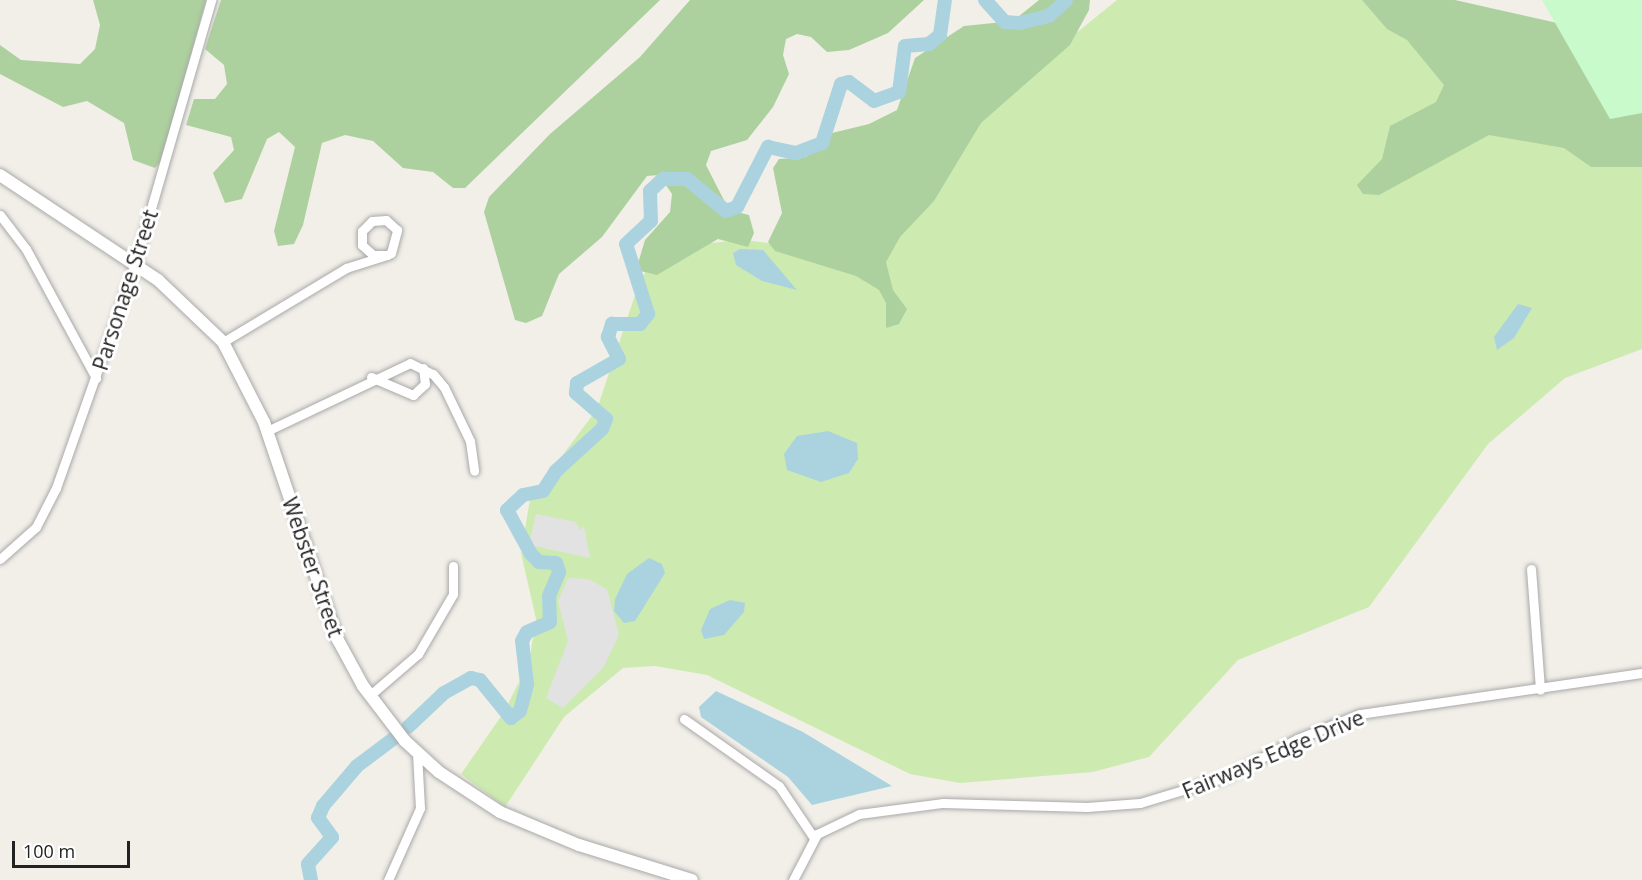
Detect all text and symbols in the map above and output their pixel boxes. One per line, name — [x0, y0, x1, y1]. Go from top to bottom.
street label: Parsonage Street — [87, 207, 163, 373]
street label: Webster Street — [277, 494, 349, 640]
street label: Fairways Edge Drive — [1178, 704, 1368, 804]
scale bar — [15, 829, 134, 867]
text: 100 m — [23, 839, 75, 863]

